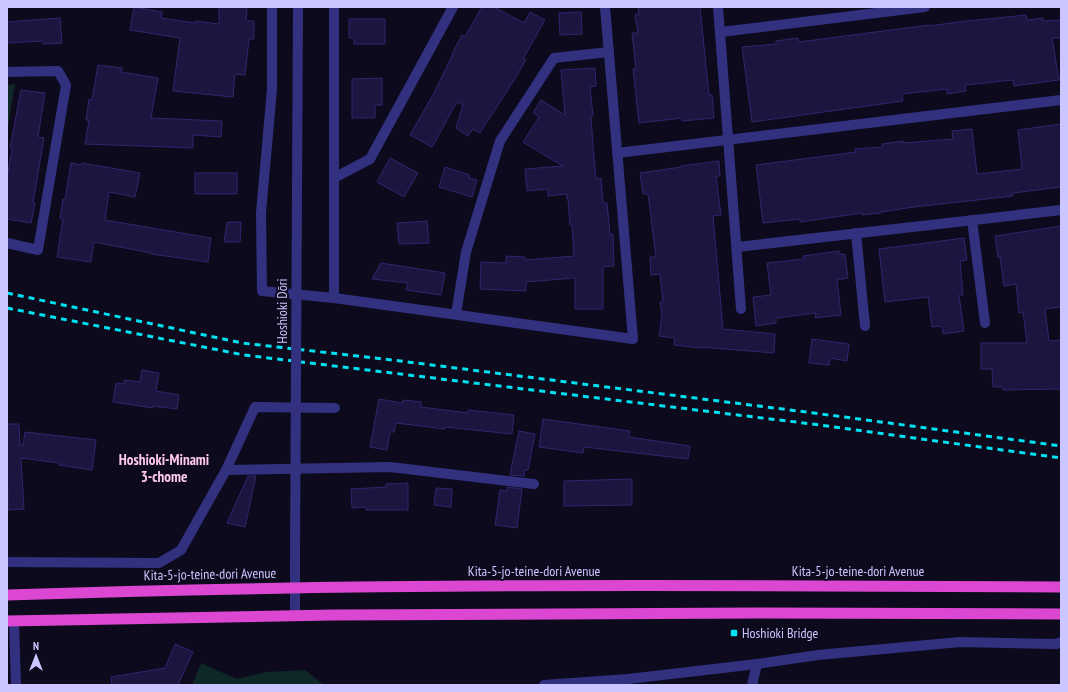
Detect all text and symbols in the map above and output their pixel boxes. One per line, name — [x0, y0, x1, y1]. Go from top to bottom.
street label: Hoshioki Dōri — [273, 278, 291, 344]
district label: Hoshioki-Minami 3-chome — [119, 450, 209, 486]
street label: Kita-5-jo-teine-dori Avenue — [468, 562, 600, 580]
street label: Kita-5-jo-teine-dori Avenue — [792, 562, 924, 580]
street label: Kita-5-jo-teine-dori Avenue — [144, 564, 277, 584]
place label: Hoshioki Bridge — [742, 624, 819, 642]
marker: Hoshioki Bridge — [729, 628, 739, 638]
north arrow — [16, 636, 56, 676]
text: N — [33, 639, 39, 653]

